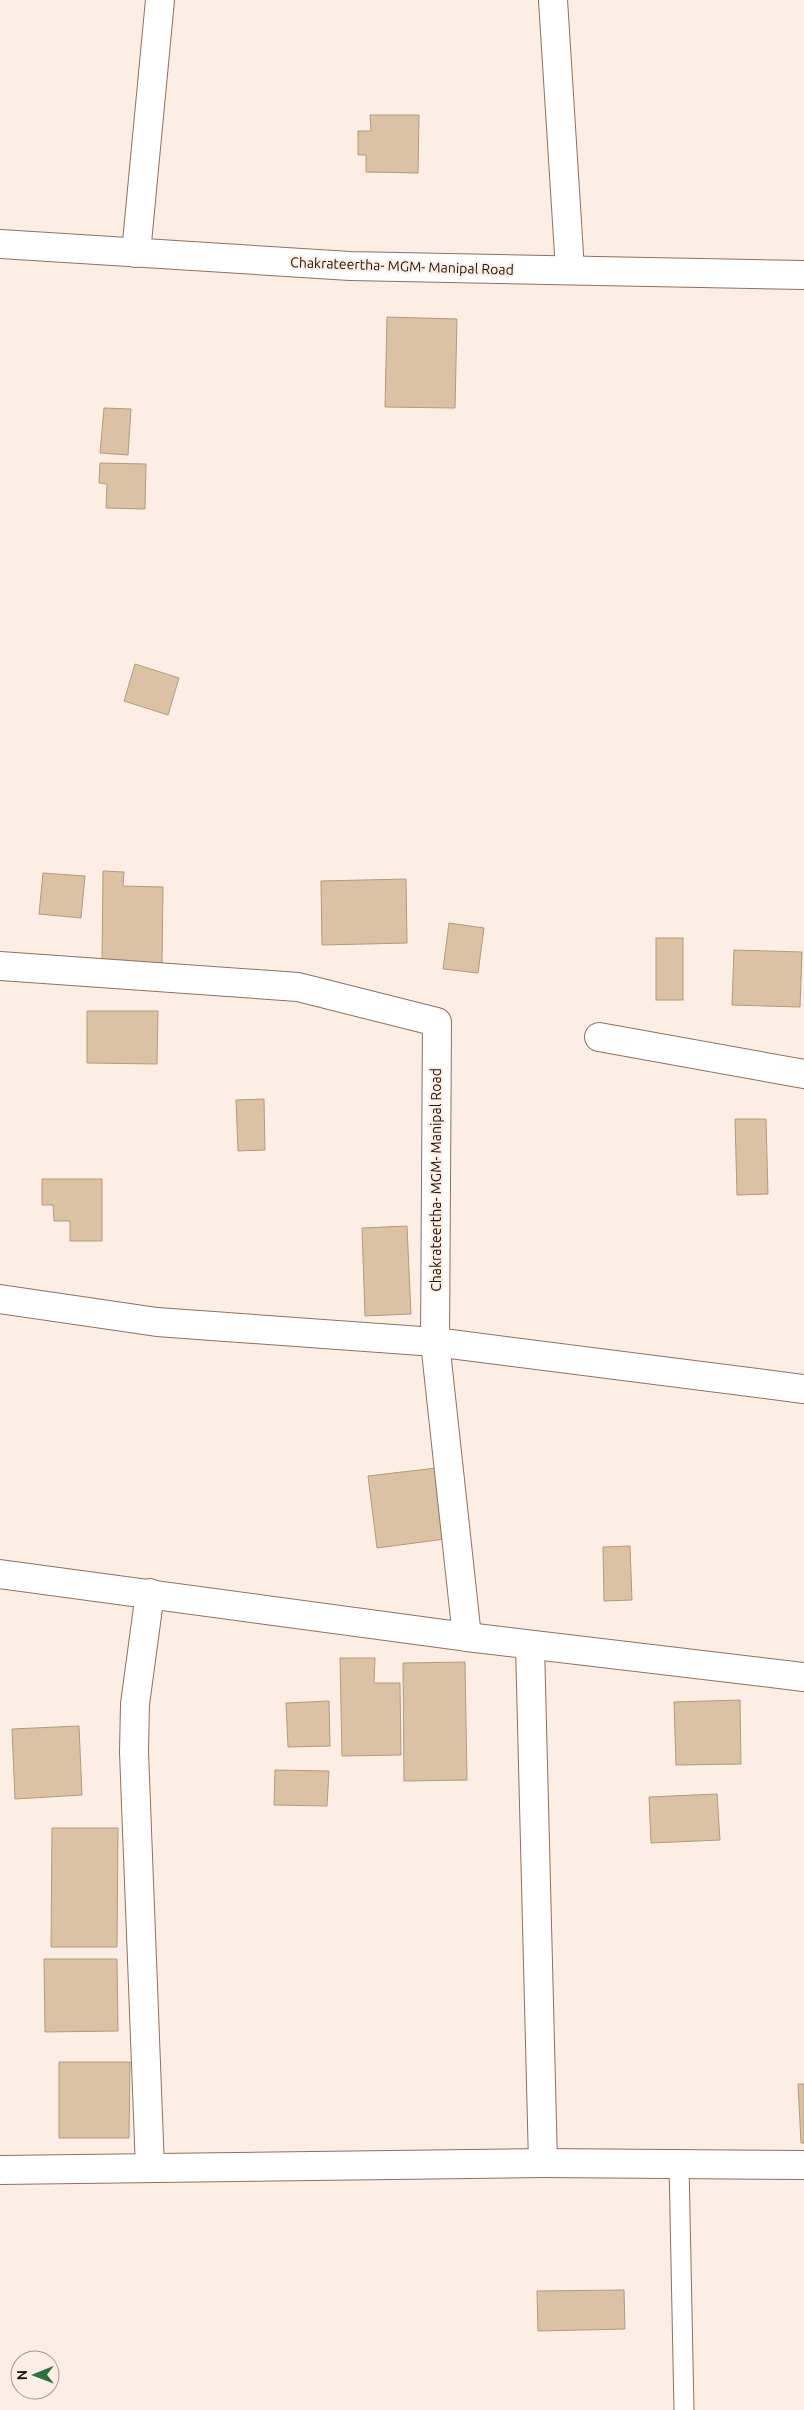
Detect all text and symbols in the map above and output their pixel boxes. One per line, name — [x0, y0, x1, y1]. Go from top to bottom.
street label: Chakrateertha- MGM- Manipal Road — [290, 254, 514, 278]
street label: Chakrateertha- MGM- Manipal Road — [428, 1068, 444, 1292]
north arrow — [10, 2350, 60, 2400]
text: N — [14, 2370, 30, 2381]

